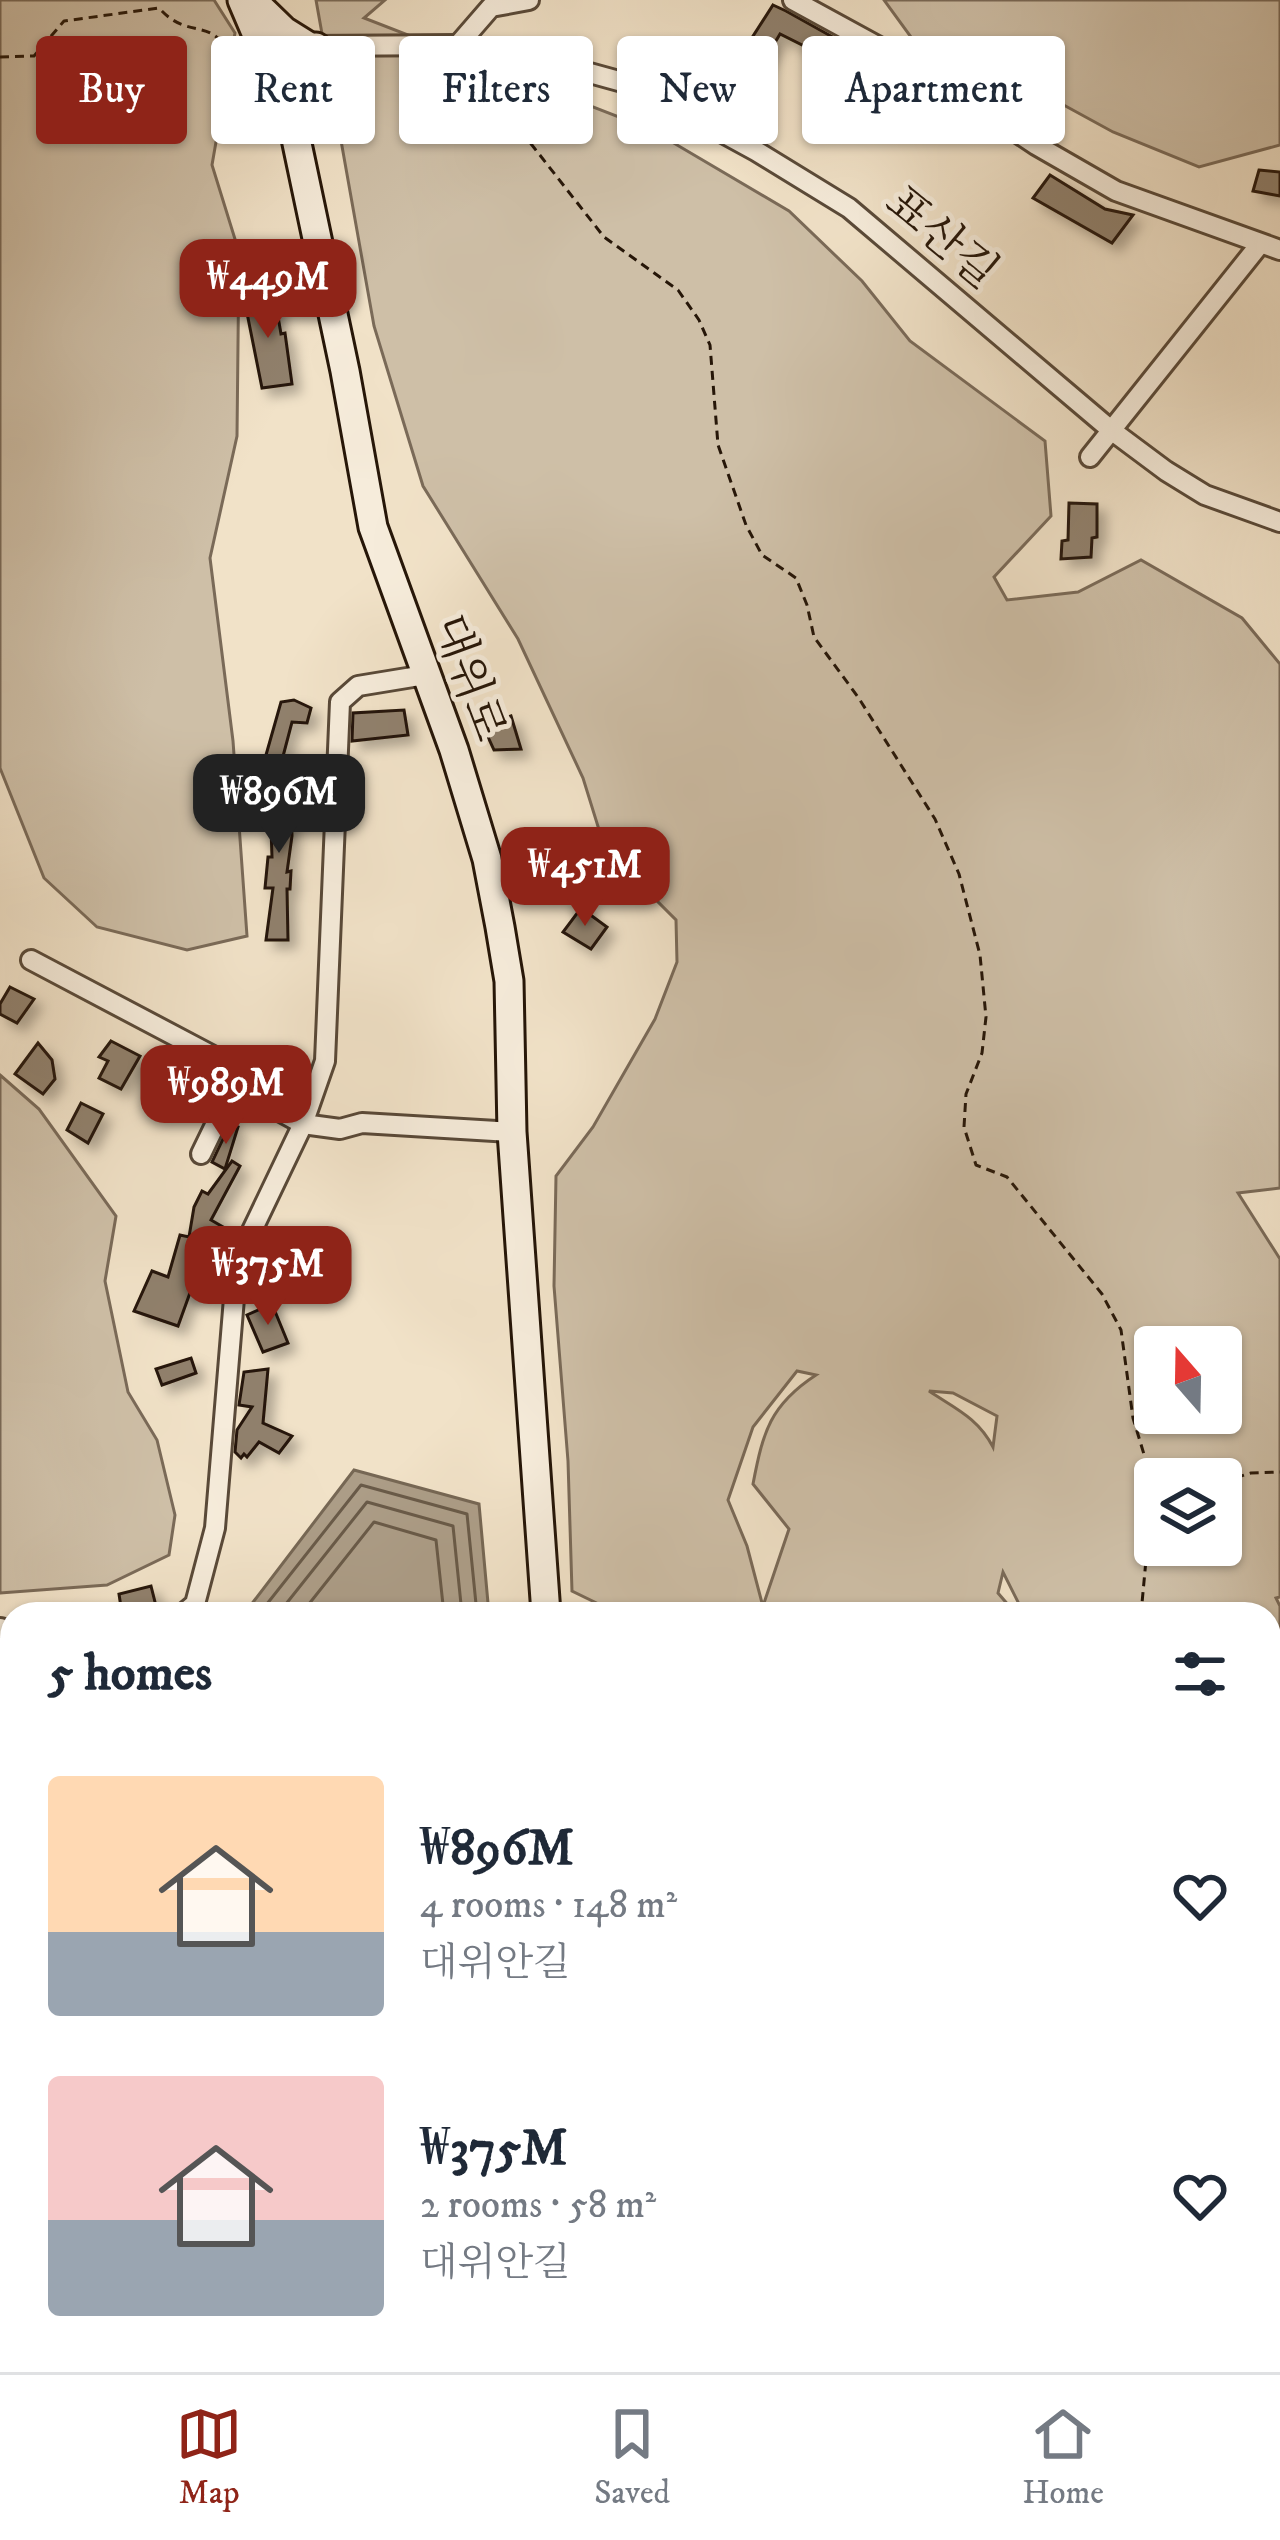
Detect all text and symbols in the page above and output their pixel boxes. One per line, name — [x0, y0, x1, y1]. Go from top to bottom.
chip: Buy — [36, 36, 187, 144]
chip: Rent — [211, 36, 375, 144]
chip: Filters — [399, 36, 593, 144]
chip: New — [617, 36, 778, 144]
chip: Apartment — [802, 36, 1065, 144]
street label: 표산길 — [873, 175, 1009, 302]
pin: ₩449M — [184, 239, 352, 341]
text: ₩449M — [207, 253, 330, 302]
street label: 대위로 — [420, 607, 517, 749]
pin: ₩896M — [195, 754, 363, 856]
text: ₩896M — [220, 768, 338, 817]
pin: ₩451M — [501, 827, 669, 929]
text: ₩451M — [528, 841, 642, 890]
pin: ₩989M — [142, 1045, 310, 1147]
text: ₩989M — [167, 1059, 285, 1108]
pin: ₩375M — [184, 1226, 352, 1328]
text: ₩375M — [212, 1240, 324, 1289]
north arrow — [1134, 1326, 1242, 1434]
map controls — [1134, 1326, 1242, 1566]
button: layers — [1134, 1458, 1242, 1566]
icon: filters — [1167, 1641, 1233, 1707]
text: 5 homes — [48, 1642, 212, 1706]
text: ₩896M — [420, 1817, 574, 1881]
icon: home — [144, 1824, 288, 1968]
icon: heart — [1167, 1863, 1233, 1929]
text: 4 rooms · 148 m² — [420, 1881, 677, 1930]
text: 대위안길 — [420, 1939, 571, 1988]
text: ₩375M — [420, 2117, 568, 2181]
icon: home — [144, 2124, 288, 2268]
icon: heart — [1167, 2163, 1233, 2229]
text: 2 rooms · 58 m² — [420, 2181, 656, 2230]
text: 대위안길 — [420, 2239, 571, 2288]
tab: Map — [176, 2401, 242, 2514]
tab: Saved — [594, 2401, 670, 2514]
tab: Home — [1022, 2401, 1104, 2514]

